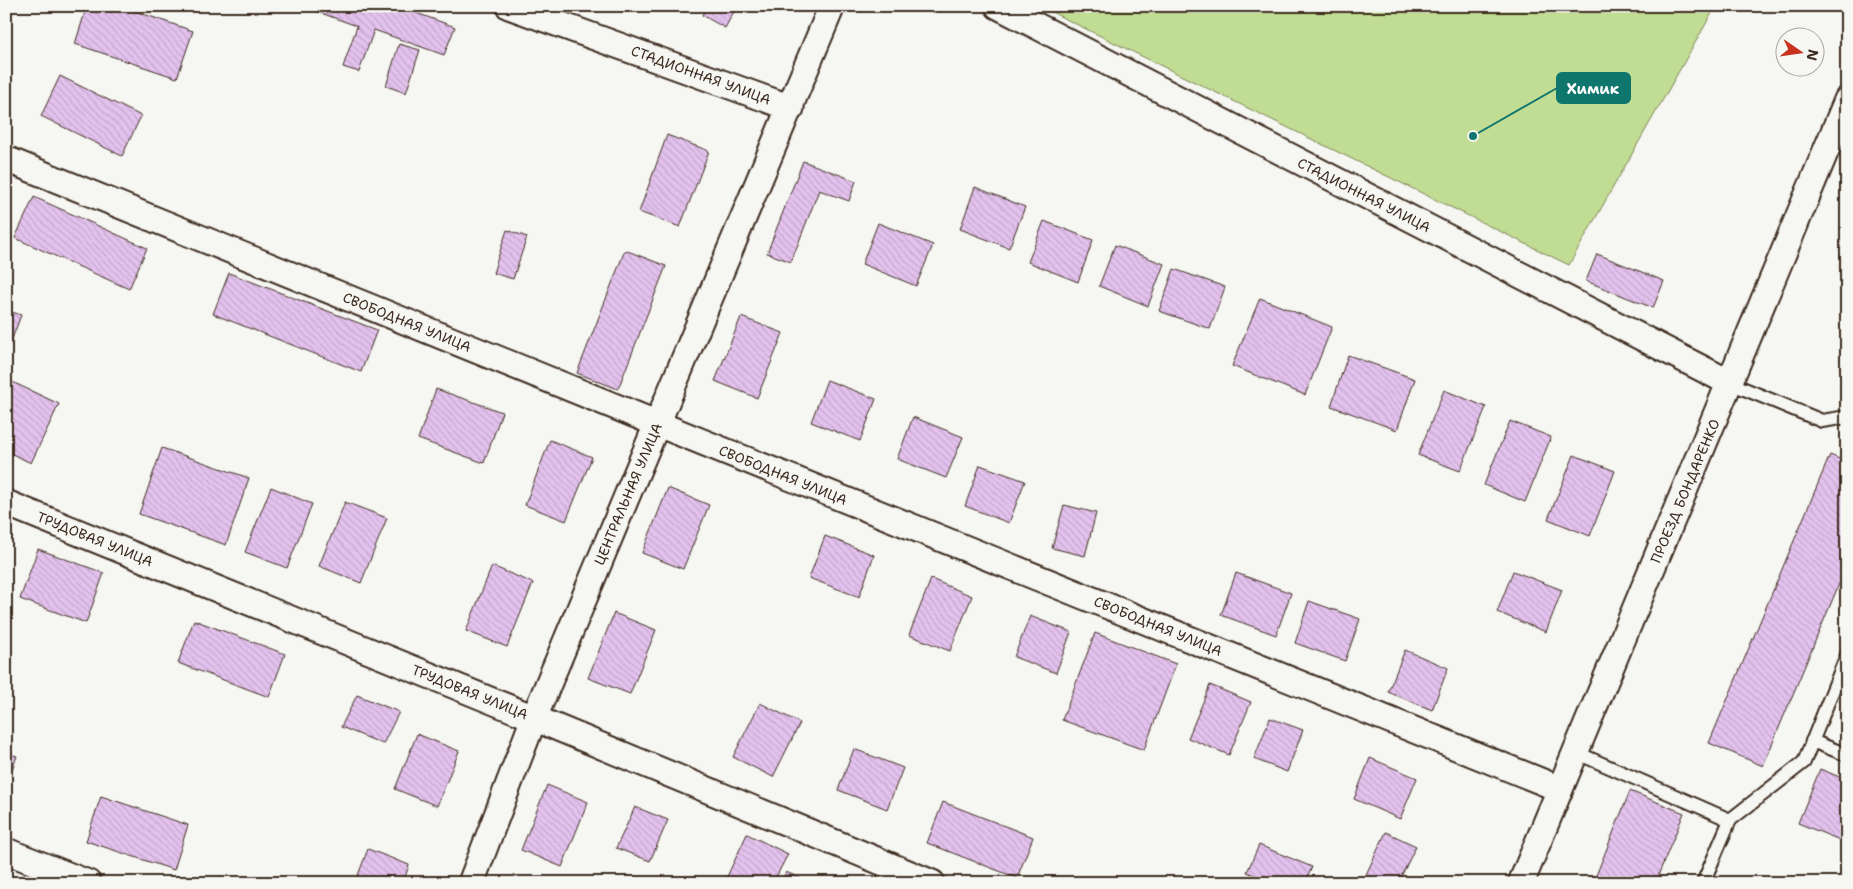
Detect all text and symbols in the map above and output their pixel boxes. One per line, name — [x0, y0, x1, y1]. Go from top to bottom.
north arrow — [1776, 28, 1826, 78]
street label: СТАДИОННАЯ УЛИЦА — [629, 41, 773, 109]
text: N — [1803, 47, 1823, 62]
callout: Химик — [1557, 73, 1630, 103]
text: Химик — [1567, 79, 1620, 99]
street label: СТАДИОННАЯ УЛИЦА — [1294, 154, 1434, 236]
street label: СВОБОДНАЯ УЛИЦА — [340, 288, 474, 356]
street label: ПРОЕЗД БОНДАРЕНКО — [1646, 416, 1724, 566]
street label: ЦЕНТРАЛЬНАЯ УЛИЦА — [590, 420, 666, 568]
street label: СВОБОДНАЯ УЛИЦА — [716, 441, 850, 509]
street label: ТРУДОВАЯ УЛИЦА — [34, 508, 156, 570]
street label: СВОБОДНАЯ УЛИЦА — [1091, 592, 1225, 660]
street label: ТРУДОВАЯ УЛИЦА — [409, 661, 531, 723]

